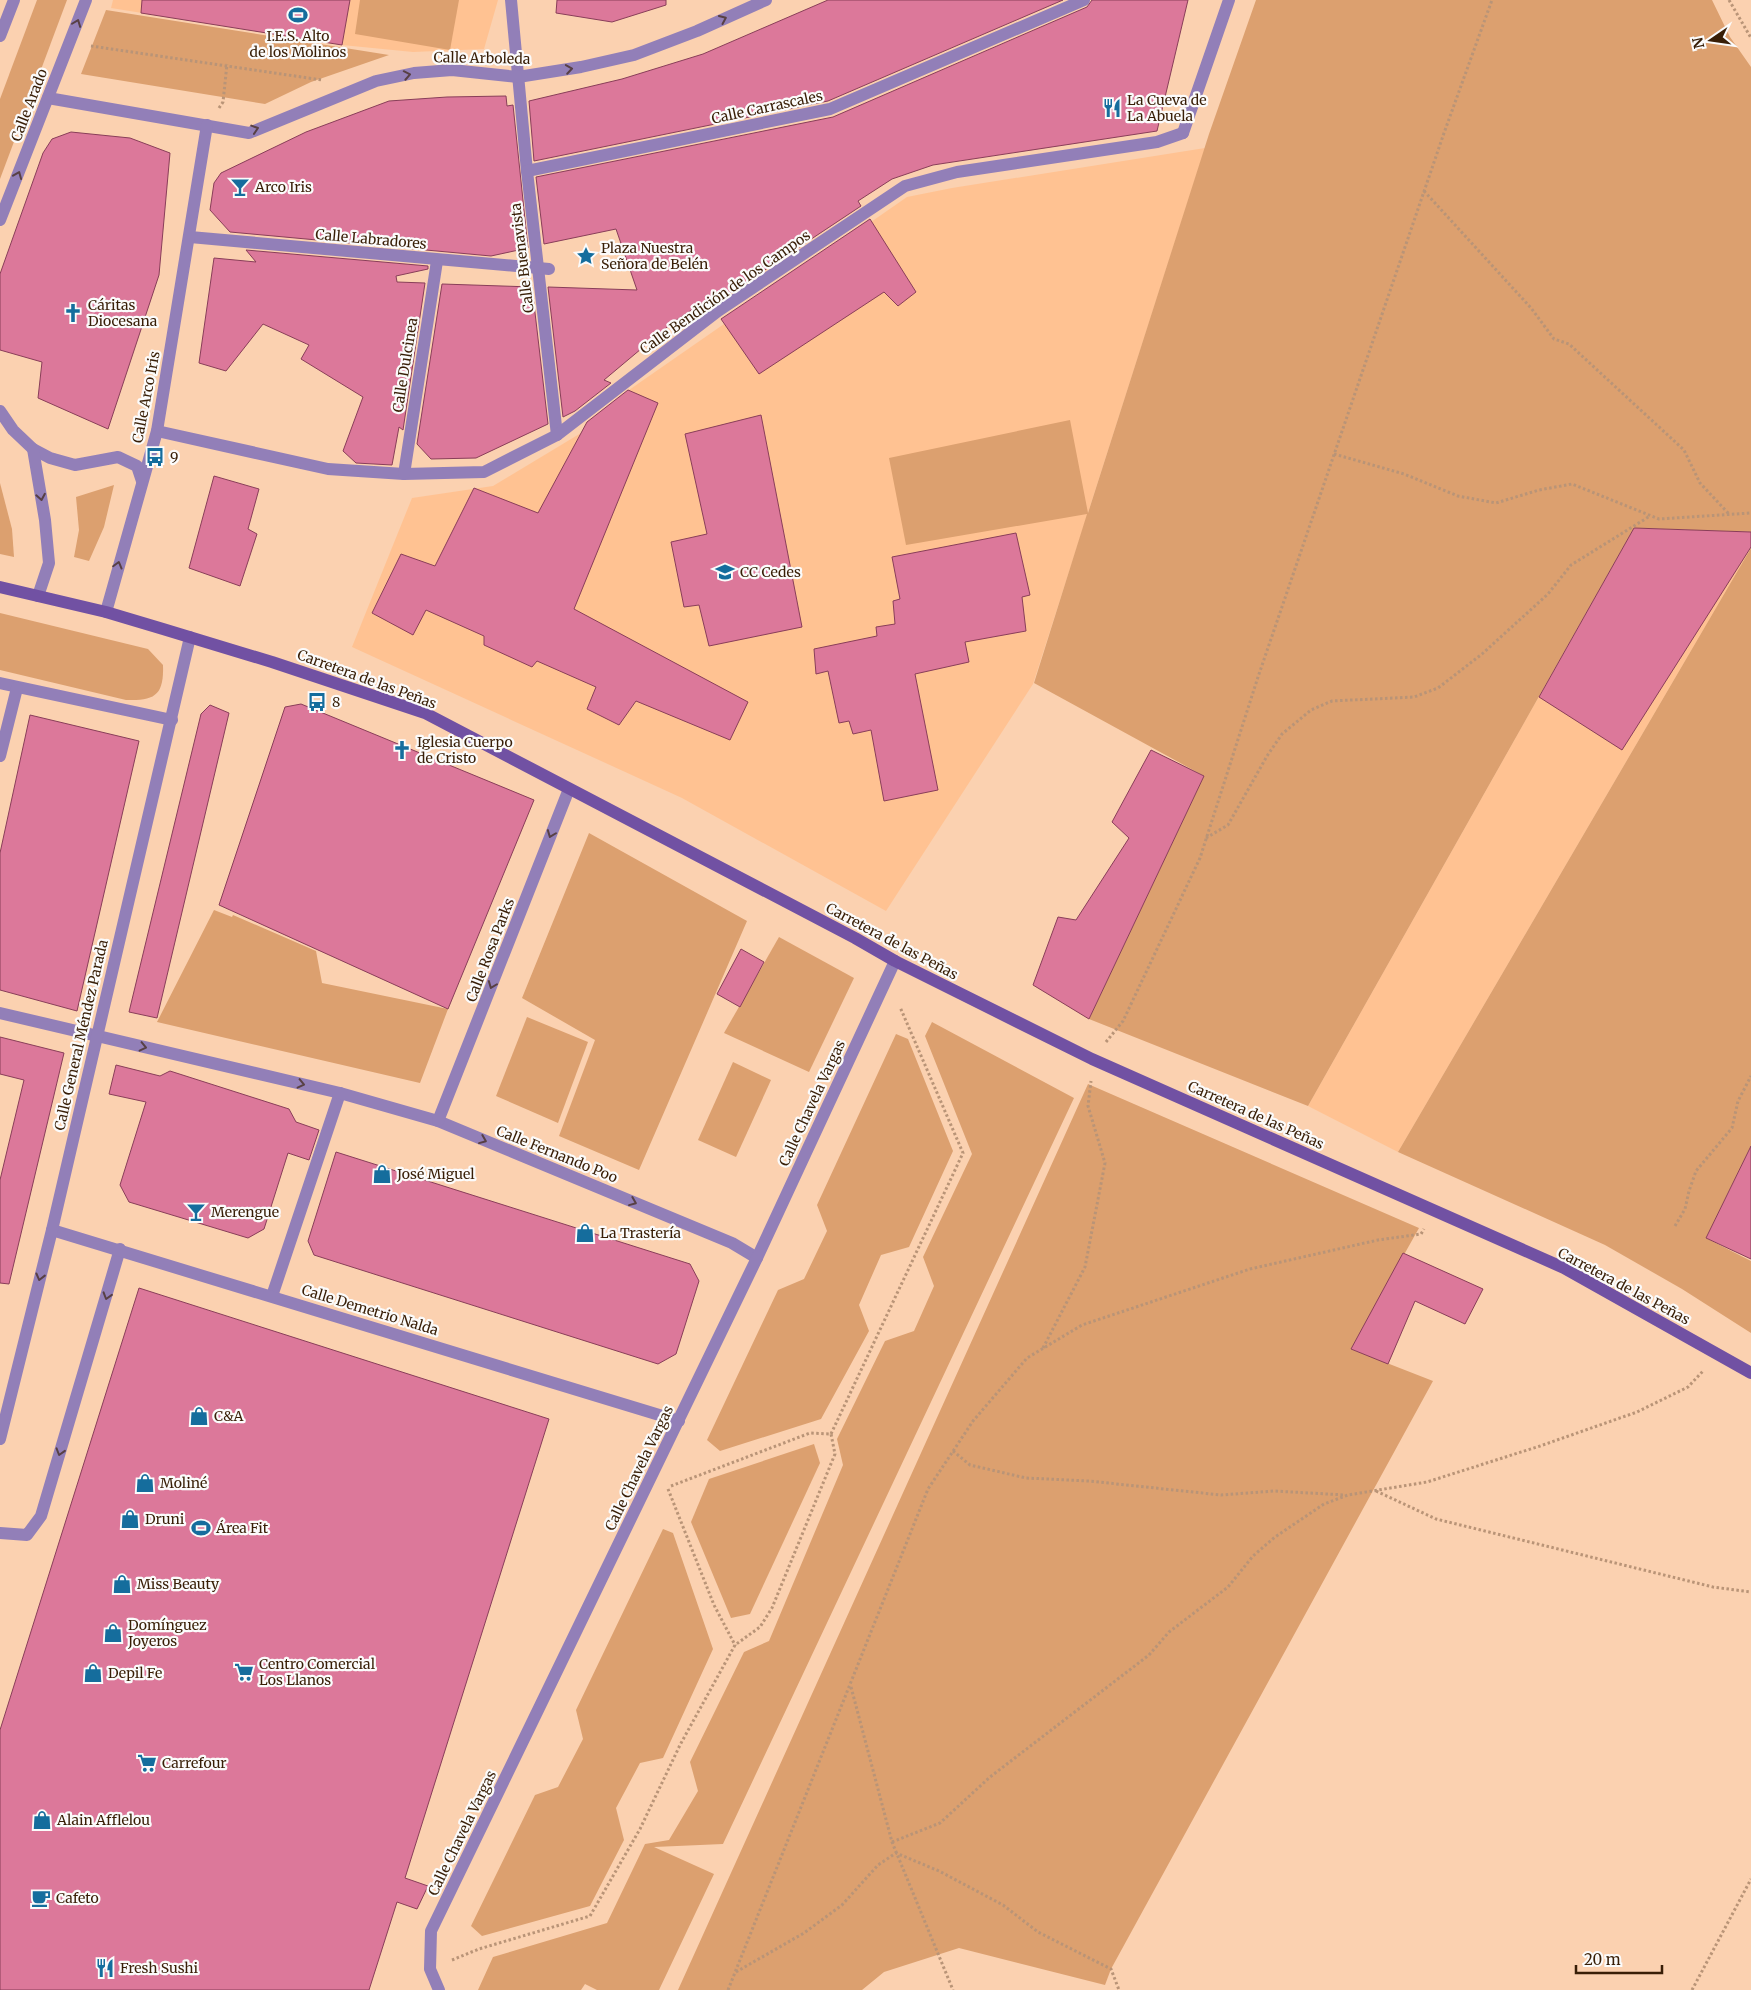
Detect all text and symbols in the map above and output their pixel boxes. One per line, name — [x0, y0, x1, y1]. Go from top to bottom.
sports icon: I.E.S. Alto de los Molinos — [287, 4, 309, 26]
one-way arrow — [718, 15, 727, 26]
north arrow — [1686, 15, 1736, 65]
one-way arrow — [71, 19, 81, 28]
place label: I.E.S. Alto de los Molinos — [250, 27, 347, 61]
text: N — [1688, 36, 1708, 50]
street label: Calle Arboleda — [433, 48, 531, 68]
one-way arrow — [565, 64, 573, 75]
street label: Calle Arado — [7, 66, 51, 144]
one-way arrow — [403, 70, 412, 80]
street label: Calle Carrascales — [710, 86, 824, 128]
place label: La Cueva de La Abuela — [1127, 91, 1207, 125]
restaurant icon: La Cueva de La Abuela — [1101, 97, 1123, 119]
one-way arrow — [250, 125, 259, 135]
one-way arrow — [12, 171, 22, 179]
bar icon: Arco Iris — [229, 176, 251, 198]
place label: Arco Iris — [254, 178, 312, 196]
street label: Calle Buenavista — [506, 202, 538, 314]
street label: Calle Labradores — [315, 225, 427, 253]
street label: Calle Bendición de los Campos — [636, 226, 814, 358]
place label: Plaza Nuestra Señora de Belén — [601, 239, 708, 273]
place icon: Plaza Nuestra Señora de Belén — [575, 245, 597, 267]
place label: Cáritas Diocesana — [88, 296, 158, 330]
church icon: Cáritas Diocesana — [62, 302, 84, 324]
street label: Calle Dulcinea — [389, 316, 421, 414]
street label: Calle Arco Iris — [128, 349, 164, 444]
bus stop icon: 9 — [144, 446, 166, 468]
place label: 9 — [170, 448, 178, 466]
one-way arrow — [36, 493, 46, 501]
one-way arrow — [112, 561, 122, 569]
school or university icon: CC Cedes — [714, 561, 736, 583]
place label: CC Cedes — [740, 563, 801, 581]
street label: Carretera de las Peñas — [295, 645, 439, 713]
bus stop icon: 8 — [306, 691, 328, 713]
place label: 8 — [332, 693, 340, 711]
place label: Iglesia Cuerpo de Cristo — [417, 733, 513, 767]
church icon: Iglesia Cuerpo de Cristo — [391, 739, 413, 761]
one-way arrow — [547, 829, 557, 838]
street label: Calle Rosa Parks — [462, 895, 518, 1005]
street label: Carretera de las Peñas — [823, 899, 961, 983]
street label: Calle General Méndez Parada — [50, 937, 112, 1132]
one-way arrow — [487, 981, 497, 989]
street label: Calle Chavela Vargas — [775, 1037, 849, 1169]
one-way arrow — [139, 1041, 148, 1052]
street label: Carretera de las Peñas — [1185, 1077, 1327, 1153]
one-way arrow — [297, 1078, 306, 1089]
street label: Calle Fernando Poo — [494, 1121, 620, 1187]
one-way arrow — [478, 1134, 487, 1144]
shop icon: José Miguel — [371, 1163, 393, 1185]
place label: José Miguel — [396, 1165, 475, 1183]
one-way arrow — [628, 1196, 637, 1206]
bar icon: Merengue — [185, 1201, 207, 1223]
place label: Merengue — [211, 1203, 279, 1221]
shop icon: La Trastería — [574, 1222, 596, 1244]
place label: La Trastería — [600, 1224, 682, 1242]
street label: Carretera de las Peñas — [1555, 1244, 1693, 1328]
one-way arrow — [36, 1272, 46, 1280]
street label: Calle Demetrio Nalda — [300, 1281, 441, 1339]
one-way arrow — [103, 1291, 113, 1300]
street label: Calle Chavela Vargas — [601, 1402, 677, 1534]
shop icon: C&A — [188, 1405, 210, 1427]
place label: C&A — [214, 1407, 244, 1425]
one-way arrow — [56, 1447, 66, 1455]
shop icon: Moliné — [134, 1472, 156, 1494]
place label: Moliné — [160, 1474, 207, 1492]
shop icon: Druni — [119, 1508, 141, 1530]
place label: Druni — [145, 1510, 185, 1528]
sports icon: Área Fit — [190, 1517, 212, 1539]
place label: Área Fit — [215, 1519, 269, 1537]
shop icon: Miss Beauty — [111, 1573, 133, 1595]
place label: Miss Beauty — [137, 1575, 220, 1593]
place label: Domínguez Joyeros — [127, 1616, 207, 1650]
shop icon: Domínguez Joyeros — [102, 1622, 124, 1644]
place label: Centro Comercial Los Llanos — [259, 1655, 376, 1689]
supermarket icon: Centro Comercial Los Llanos — [233, 1661, 255, 1683]
shop icon: Depil Fe — [82, 1662, 104, 1684]
place label: Depil Fe — [108, 1664, 162, 1682]
supermarket icon: Carrefour — [136, 1752, 158, 1774]
place label: Carrefour — [162, 1754, 227, 1772]
street label: Calle Chavela Vargas — [424, 1767, 500, 1899]
shop icon: Alain Afflelou — [31, 1809, 53, 1831]
place label: Alain Afflelou — [56, 1811, 150, 1829]
cafe icon: Cafeto — [30, 1887, 52, 1909]
place label: Cafeto — [56, 1889, 99, 1907]
scale bar — [1576, 1942, 1662, 1974]
text: 20 m — [1584, 1950, 1621, 1969]
restaurant icon: Fresh Sushi — [94, 1957, 116, 1979]
place label: Fresh Sushi — [120, 1959, 199, 1977]

